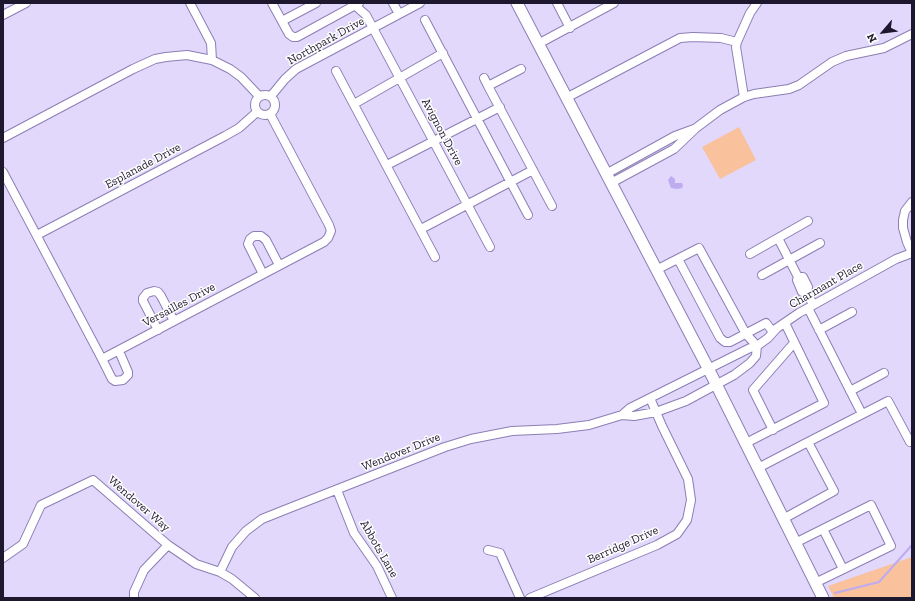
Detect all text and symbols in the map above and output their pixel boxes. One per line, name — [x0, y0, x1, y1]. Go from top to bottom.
north arrow — [863, 12, 903, 52]
street label: Northpark Drive — [285, 14, 367, 68]
text: N — [864, 31, 880, 45]
street label: Avignon Drive — [418, 96, 466, 168]
street label: Esplanade Drive — [103, 140, 183, 192]
street label: Charmant Place — [787, 258, 865, 312]
street label: Versailles Drive — [140, 280, 218, 330]
street label: Wendover Drive — [360, 430, 442, 474]
street label: Wendover Way — [105, 473, 173, 535]
street label: Abbots Lane — [357, 518, 401, 580]
street label: Berridge Drive — [585, 523, 661, 567]

